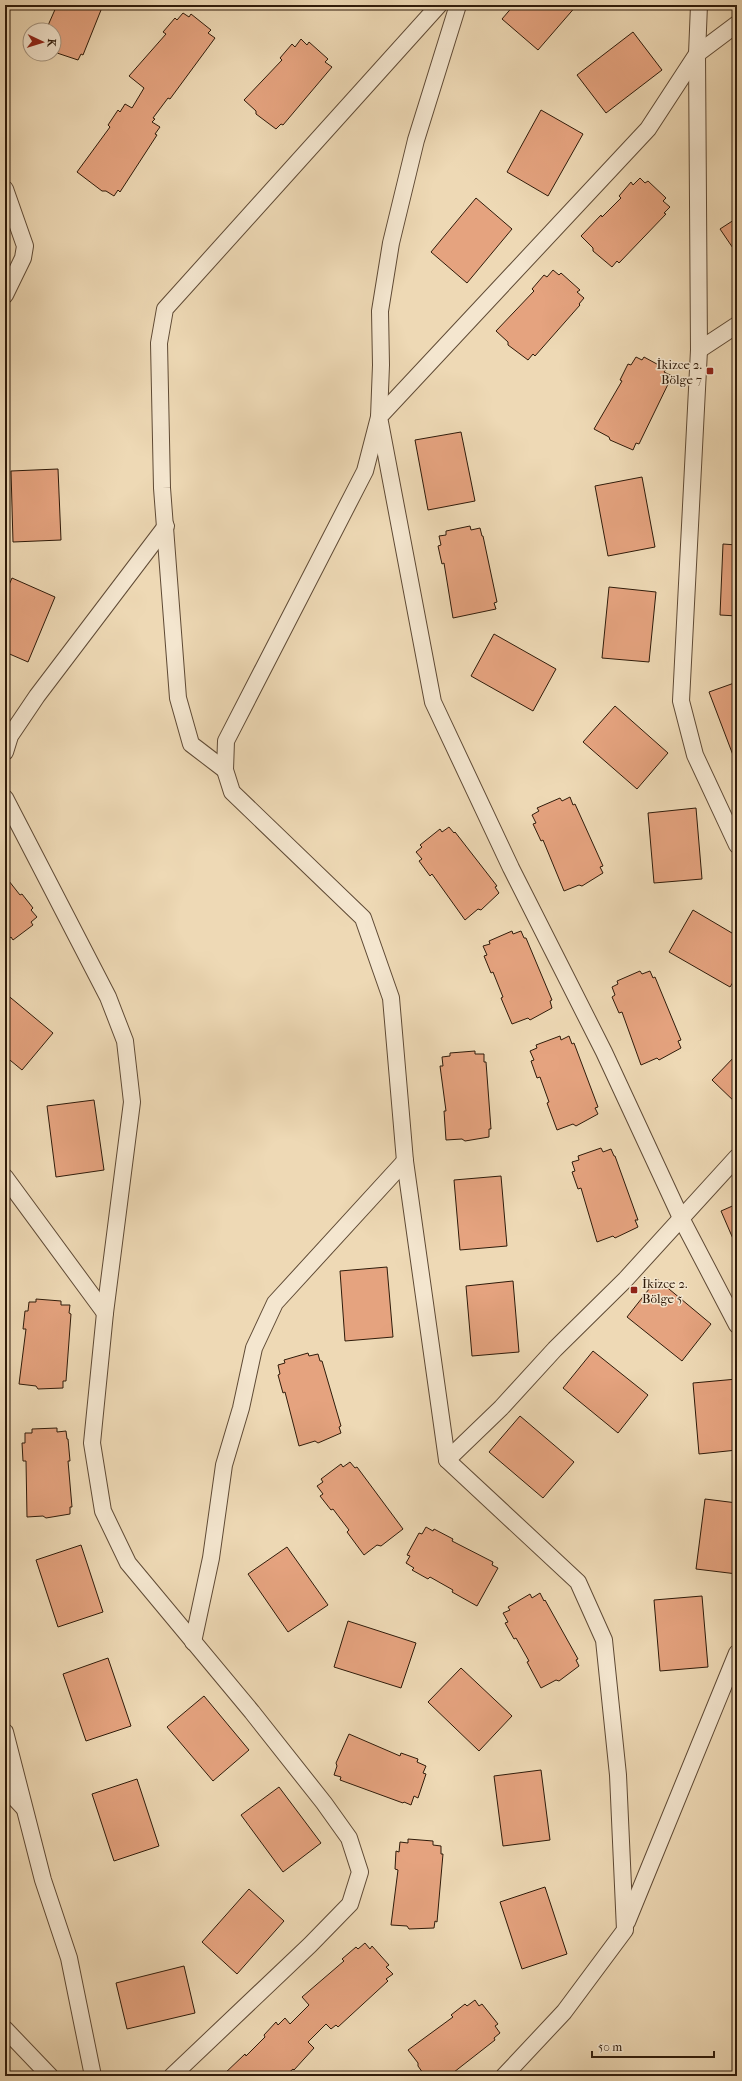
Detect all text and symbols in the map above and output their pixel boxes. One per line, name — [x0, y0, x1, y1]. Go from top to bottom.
north arrow — [22, 22, 62, 62]
text: K — [45, 38, 58, 48]
place label: İkizce 2. Bölge 7 — [657, 357, 702, 387]
marker: İkizce 2. Bölge 7 — [705, 366, 715, 376]
place label: İkizce 2. Bölge 5 — [642, 1276, 688, 1306]
marker: İkizce 2. Bölge 5 — [629, 1285, 639, 1295]
scale bar — [592, 2033, 714, 2059]
text: 50 m — [598, 2040, 622, 2054]

